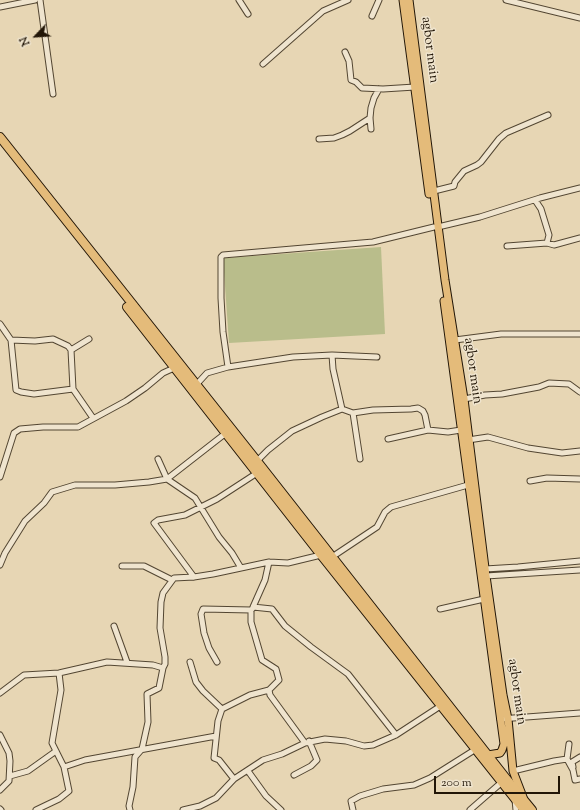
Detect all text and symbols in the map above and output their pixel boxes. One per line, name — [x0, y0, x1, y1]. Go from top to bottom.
north arrow — [16, 16, 56, 56]
street label: agbor main — [417, 16, 441, 84]
text: N — [16, 34, 34, 48]
street label: agbor main — [459, 337, 485, 405]
street label: agbor main — [503, 658, 529, 726]
scale bar — [436, 768, 562, 794]
text: 200 m — [441, 774, 472, 792]

